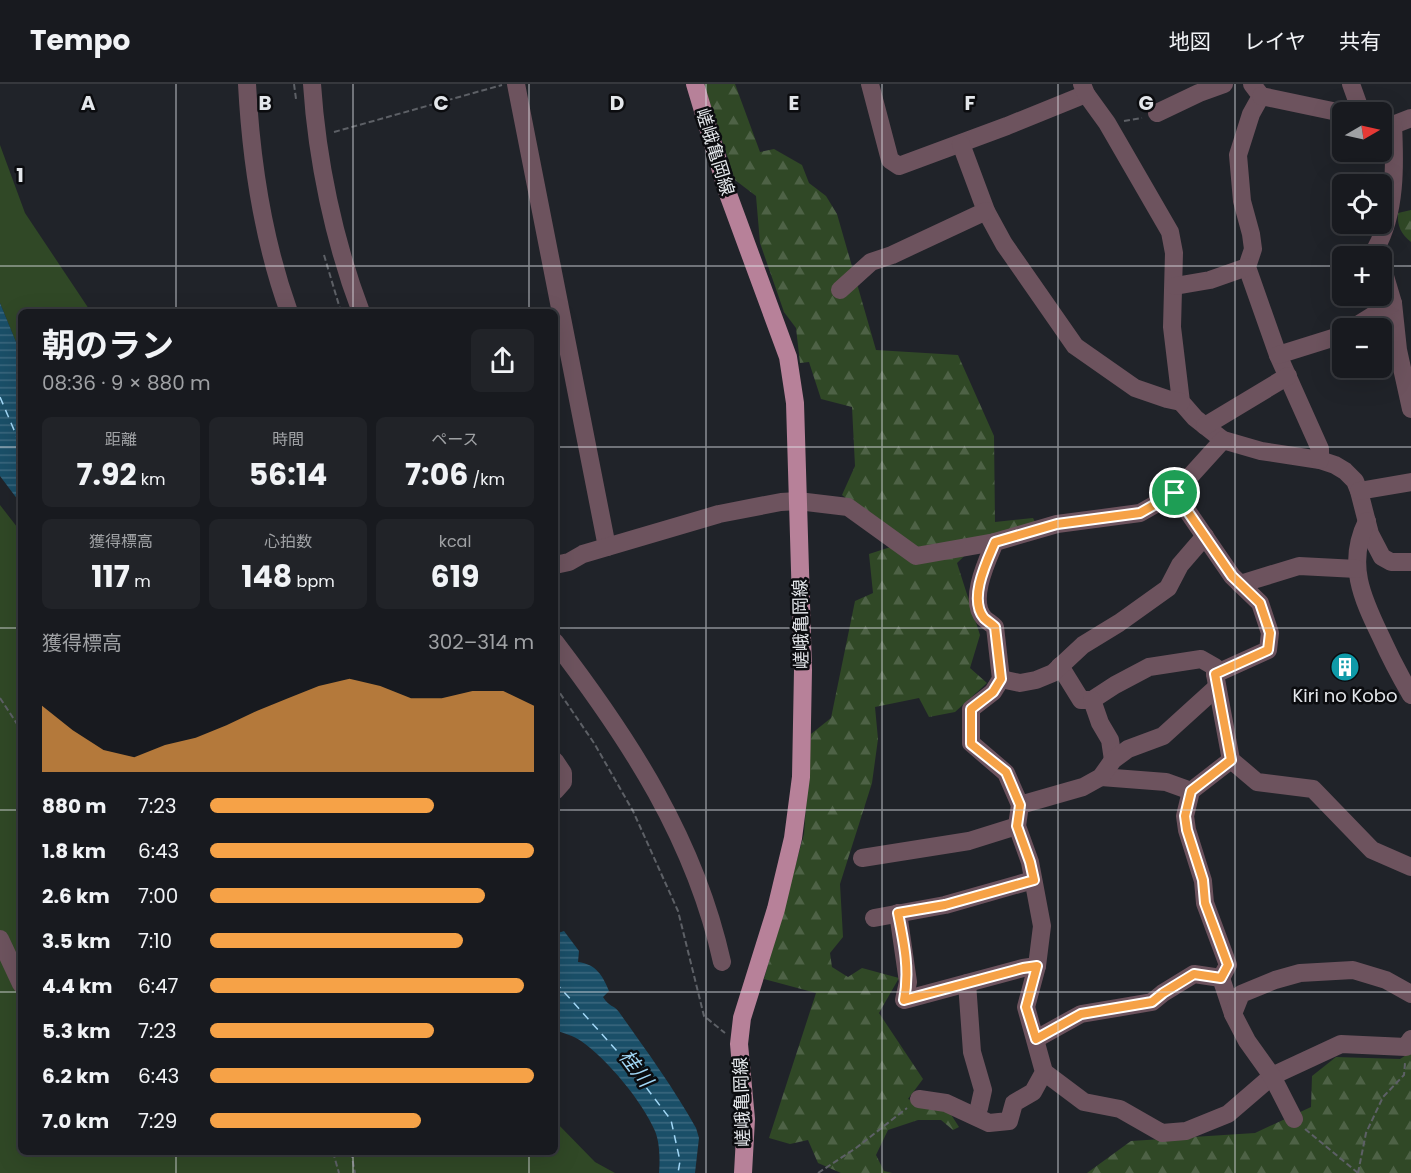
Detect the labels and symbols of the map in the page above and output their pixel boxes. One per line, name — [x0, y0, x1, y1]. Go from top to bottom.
text: A — [81, 89, 96, 117]
text: B — [258, 89, 272, 117]
text: C — [433, 89, 449, 117]
text: D — [610, 89, 624, 117]
text: E — [789, 89, 799, 117]
text: F — [965, 89, 976, 117]
text: G — [1138, 89, 1154, 117]
north arrow — [1332, 102, 1392, 162]
street label: 嵯峨亀岡線 — [690, 105, 741, 199]
text: 1 — [16, 161, 24, 189]
pin — [1149, 467, 1200, 518]
street label: 嵯峨亀岡線 — [787, 579, 814, 669]
building icon: Kiri no Kobo — [1329, 651, 1361, 683]
place label: Kiri no Kobo — [1293, 683, 1398, 708]
water label: 桂川 — [613, 1044, 660, 1094]
street label: 嵯峨亀岡線 — [727, 1057, 756, 1147]

